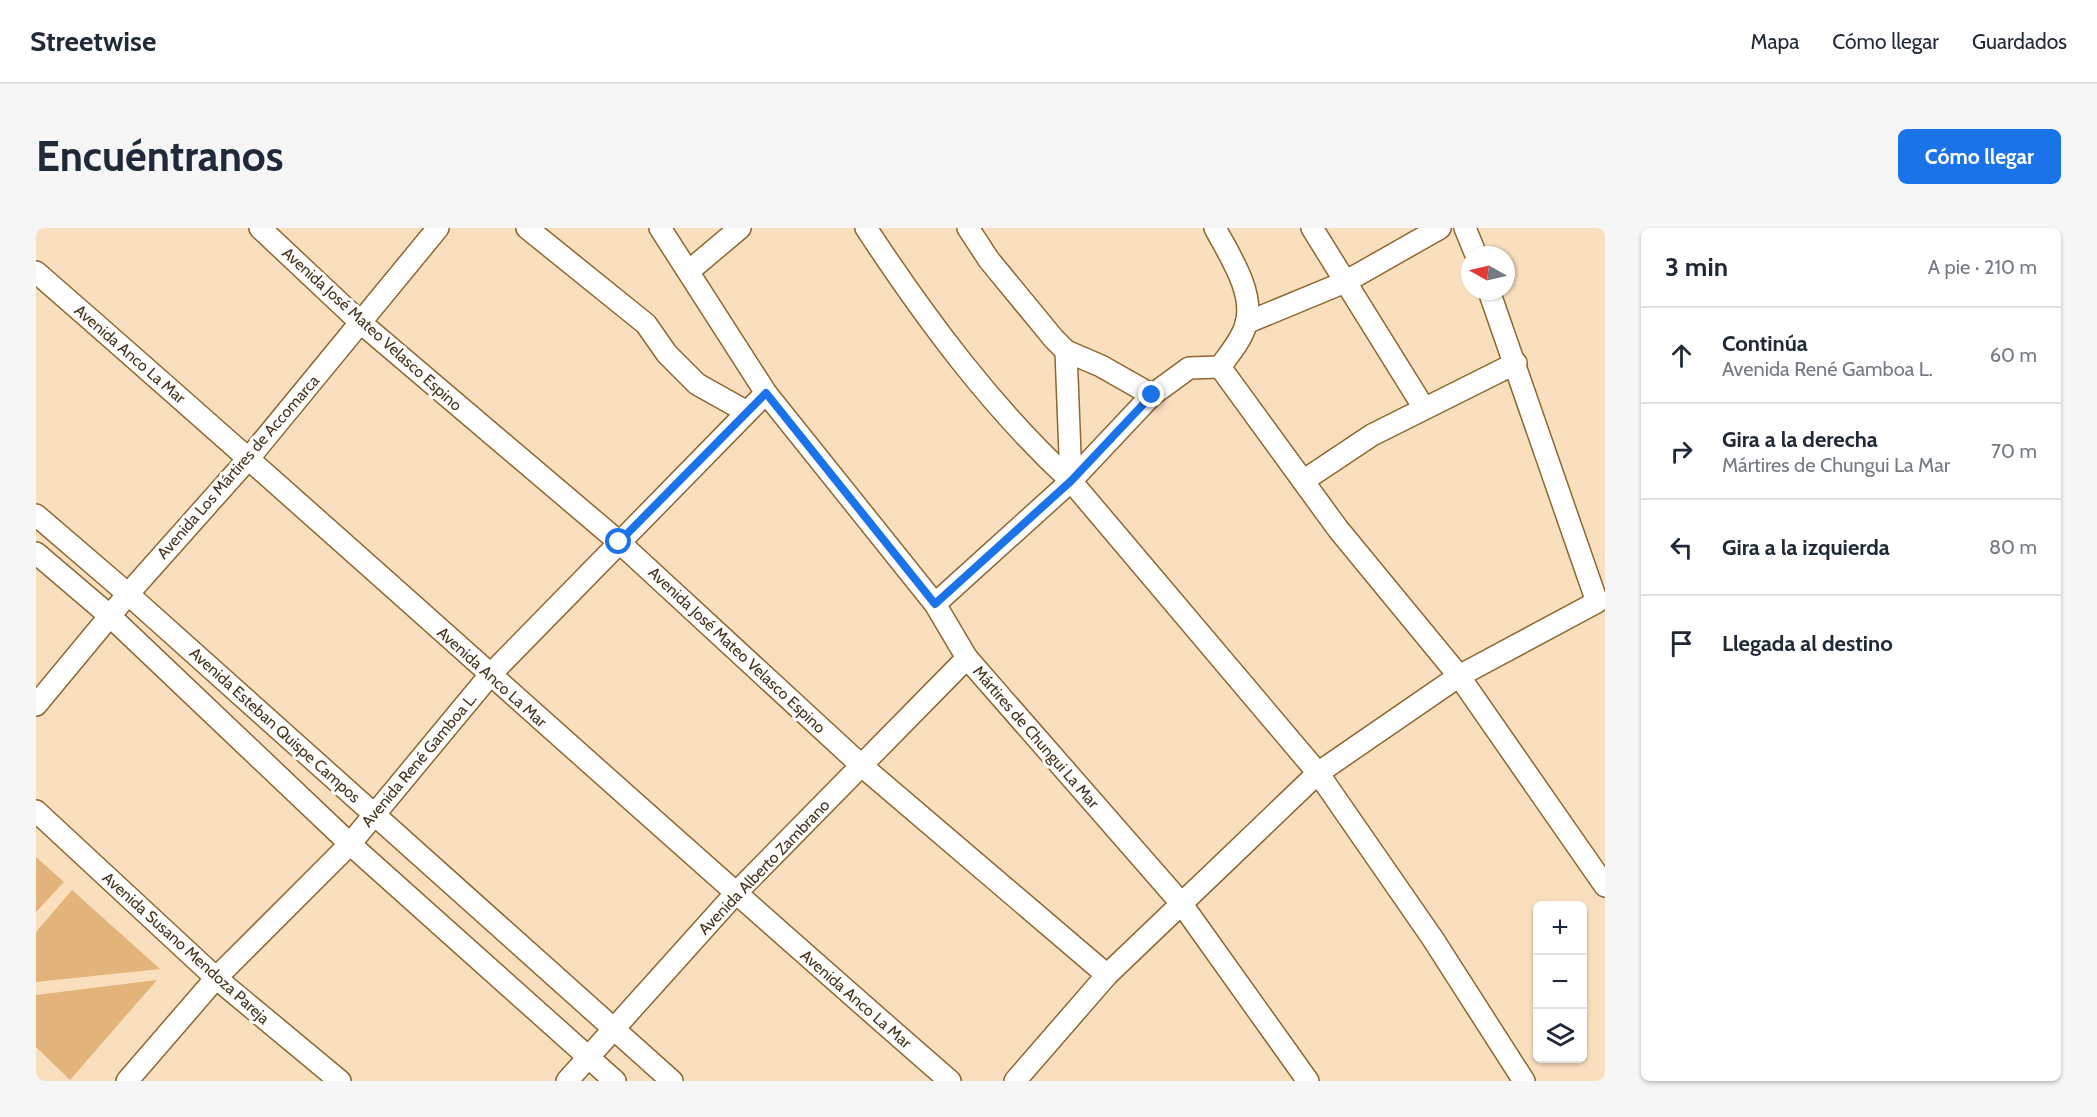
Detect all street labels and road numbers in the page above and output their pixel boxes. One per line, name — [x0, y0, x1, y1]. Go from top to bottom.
street label: Avenida José Mateo Velasco Espino — [278, 243, 466, 415]
street label: Avenida Anco La Mar — [71, 301, 190, 408]
street label: Avenida Los Mártires de Accomarca — [153, 371, 323, 563]
street label: Avenida José Mateo Velasco Espino — [645, 563, 830, 737]
street label: Avenida Anco La Mar — [433, 623, 551, 732]
street label: Avenida Esteban Quispe Campos — [186, 643, 364, 807]
street label: Mártires de Chungui La Mar — [969, 662, 1104, 813]
street label: Avenida René Gamboa L. — [357, 689, 481, 831]
street label: Avenida Alberto Zambrano — [694, 795, 834, 939]
street label: Avenida Susano Mendoza Pareja — [99, 868, 274, 1028]
street label: Avenida Anco La Mar — [797, 946, 916, 1053]

